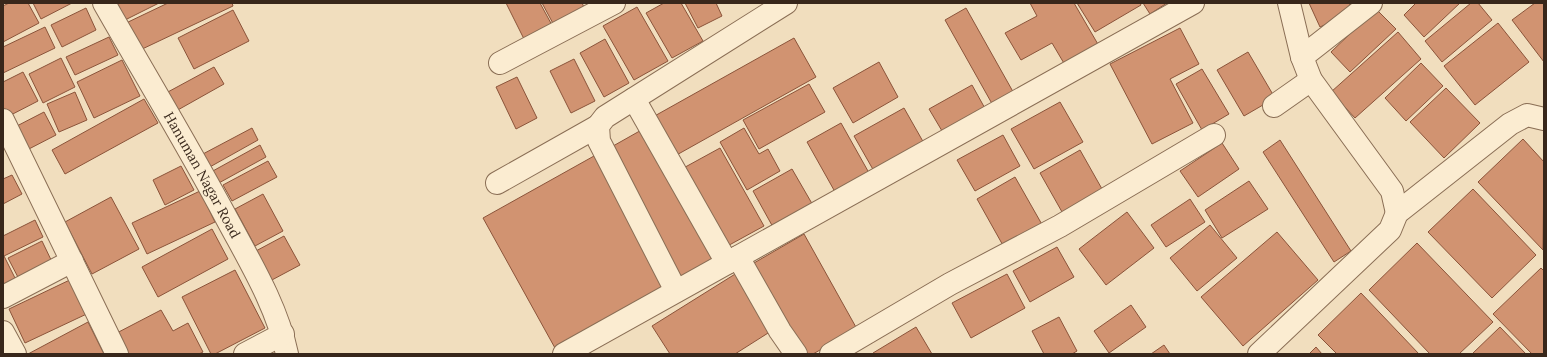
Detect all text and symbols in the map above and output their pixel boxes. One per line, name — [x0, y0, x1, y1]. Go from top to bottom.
street label: Hanuman Nagar Road — [160, 108, 245, 241]

